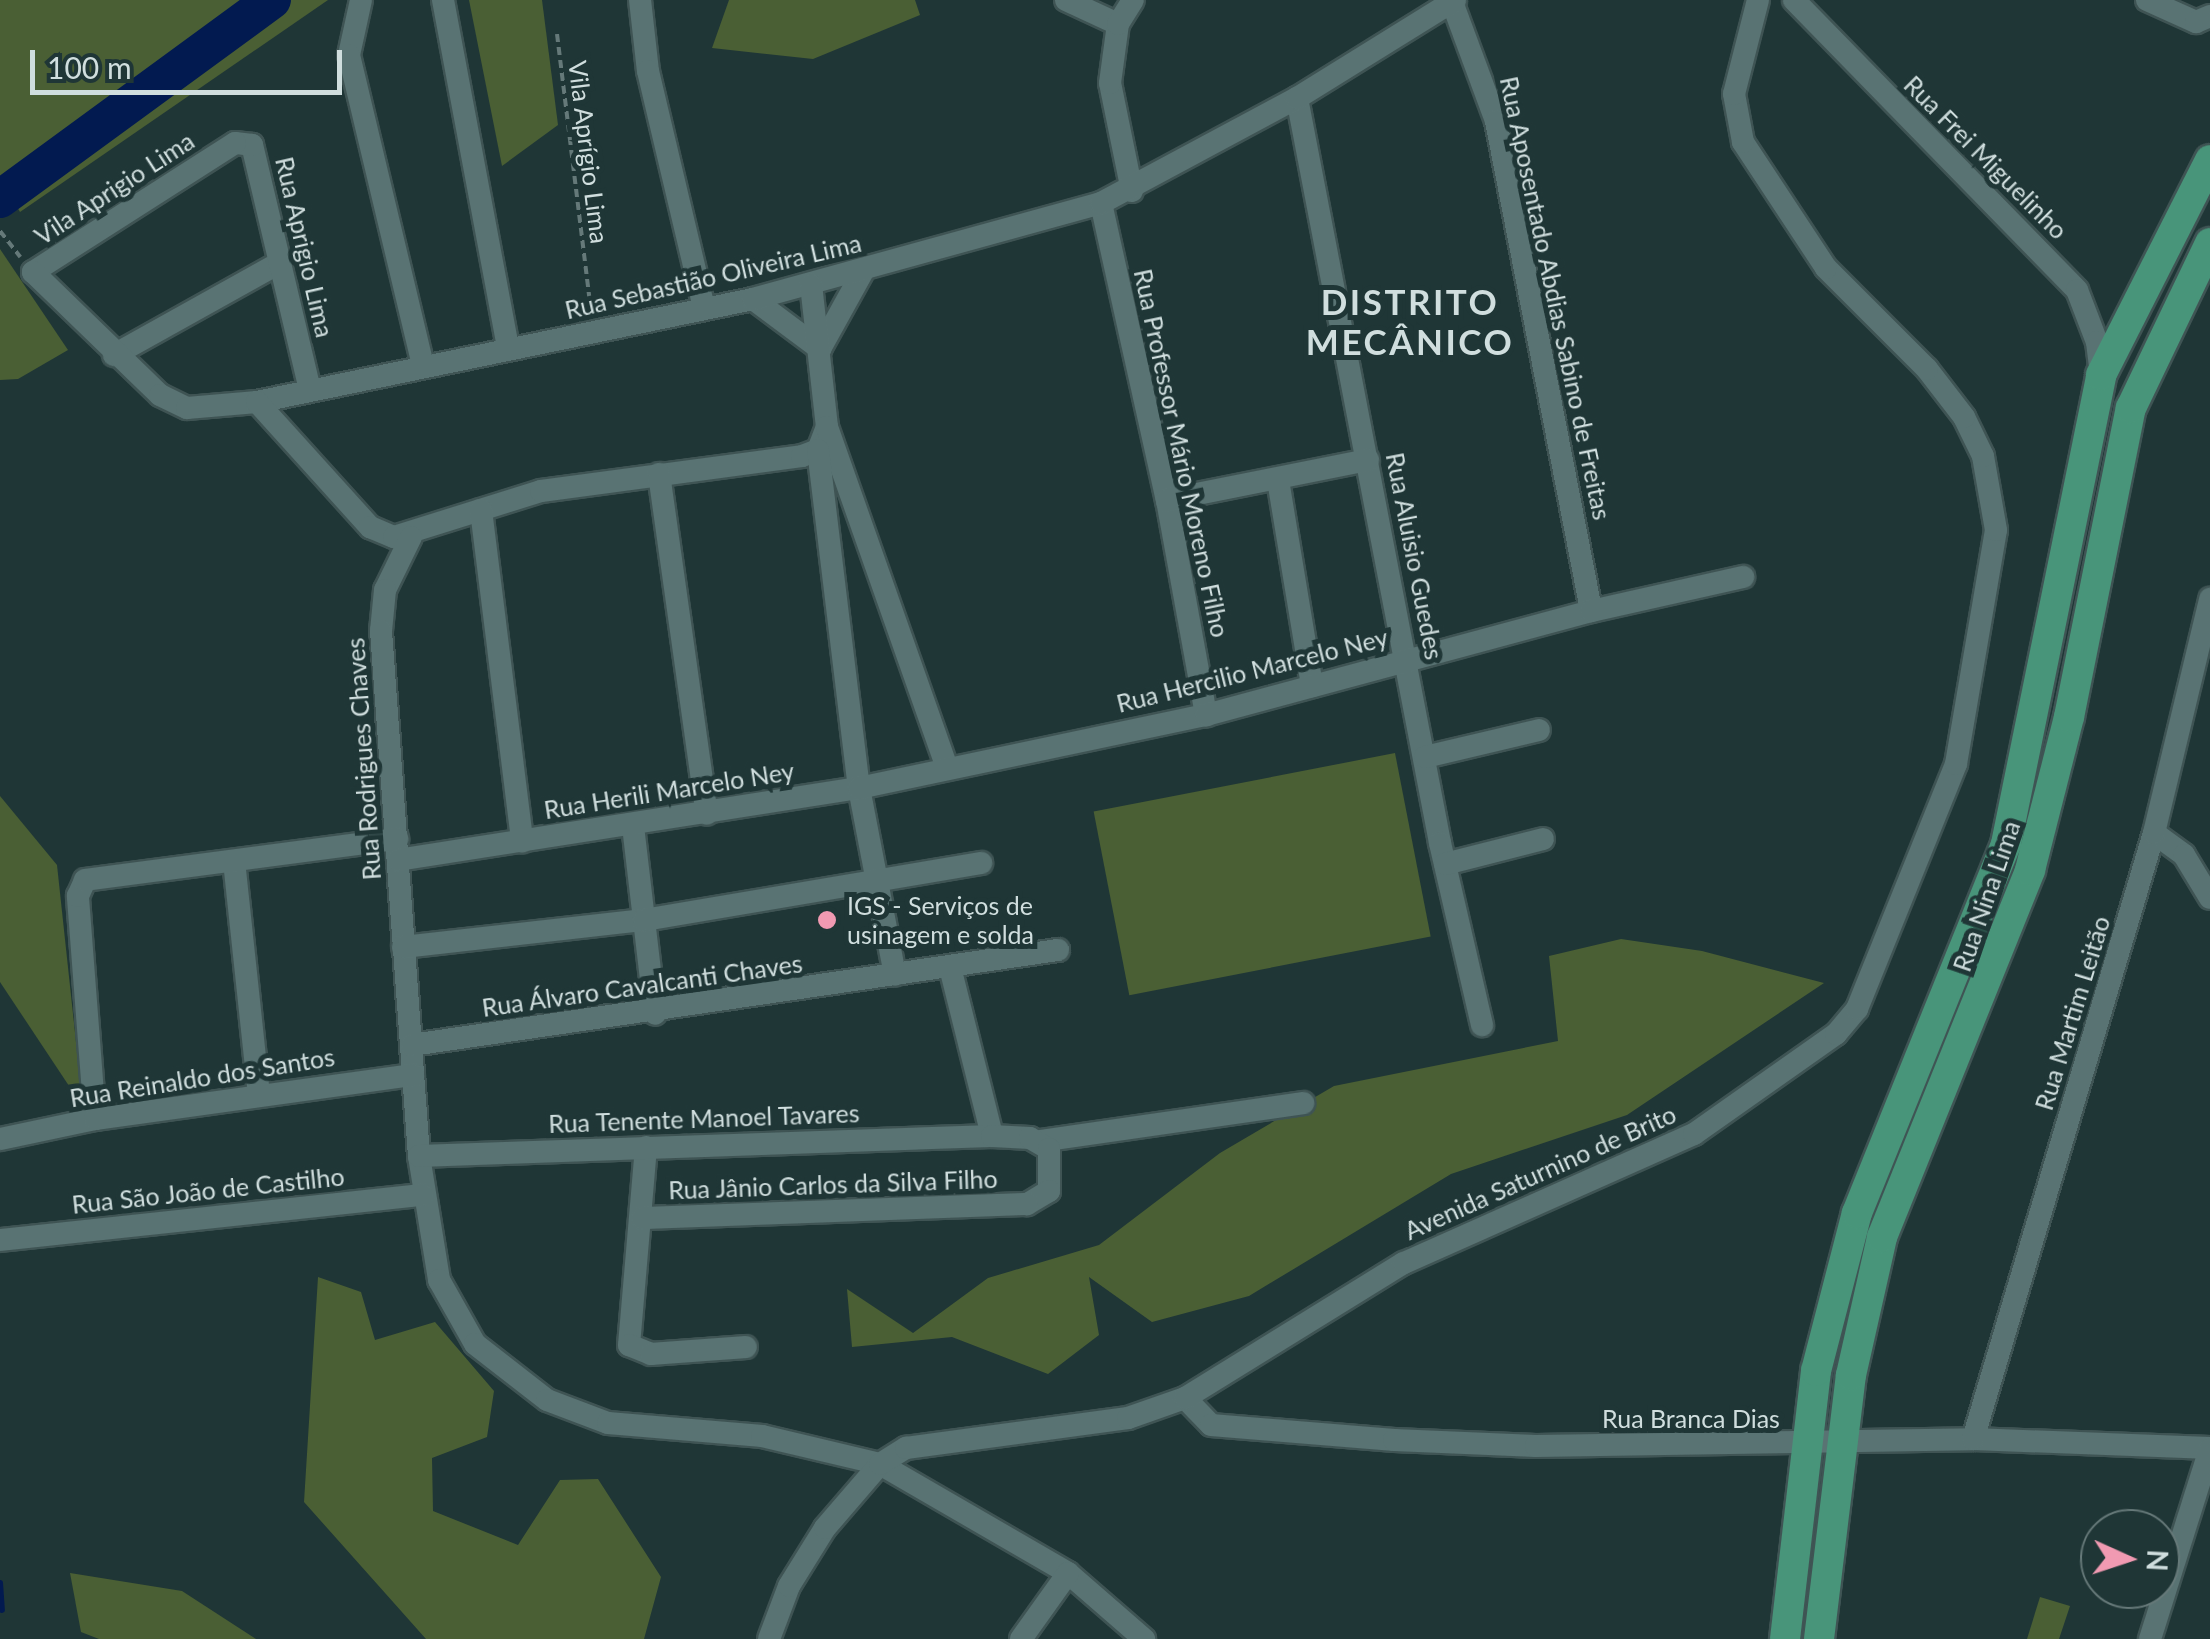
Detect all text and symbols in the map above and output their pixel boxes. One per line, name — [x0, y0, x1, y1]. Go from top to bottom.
scale bar — [35, 30, 348, 92]
text: 100 m — [47, 49, 132, 85]
street label: Vila Aprígio Lima — [563, 58, 615, 246]
street label: Rua Frei Miguelinho — [1898, 69, 2074, 245]
street label: Rua Aposentado Abdias Sabino de Freitas — [1494, 73, 1618, 523]
street label: Vila Aprigio Lima — [28, 125, 200, 251]
street label: Rua Aprigio Lima — [270, 153, 340, 341]
street label: Rua Sebastião Oliveira Lima — [562, 227, 864, 325]
street label: Rua Professor Mário Moreno Filho — [1128, 266, 1236, 640]
district label: DISTRITO MECÂNICO — [1306, 280, 1514, 362]
street label: Rua Aluisio Guedes — [1380, 449, 1450, 663]
street label: Rua Hercilio Marcelo Ney — [1113, 622, 1391, 718]
street label: Rua Rodrigues Chaves — [340, 637, 386, 881]
street label: Rua Herili Marcelo Ney — [542, 755, 796, 825]
street label: Rua Nina Lima — [1946, 817, 2026, 975]
place label: IGS - Serviços de usinagem e solda — [847, 891, 1034, 950]
marker: IGS - Serviços de usinagem e solda — [816, 909, 838, 931]
street label: Rua Martim Leitão — [2028, 912, 2116, 1114]
street label: Rua Álvaro Cavalcanti Chaves — [479, 948, 805, 1022]
street label: Rua Reinaldo dos Santos — [67, 1041, 337, 1113]
street label: Rua Tenente Manoel Tavares — [547, 1098, 861, 1138]
street label: Avenida Saturnino de Brito — [1399, 1098, 1681, 1246]
street label: Rua São João de Castilho — [70, 1161, 346, 1219]
street label: Rua Jânio Carlos da Silva Filho — [667, 1163, 999, 1205]
street label: Rua Branca Dias — [1602, 1403, 1780, 1433]
north arrow — [2080, 1509, 2180, 1609]
text: N — [2140, 1549, 2176, 1572]

